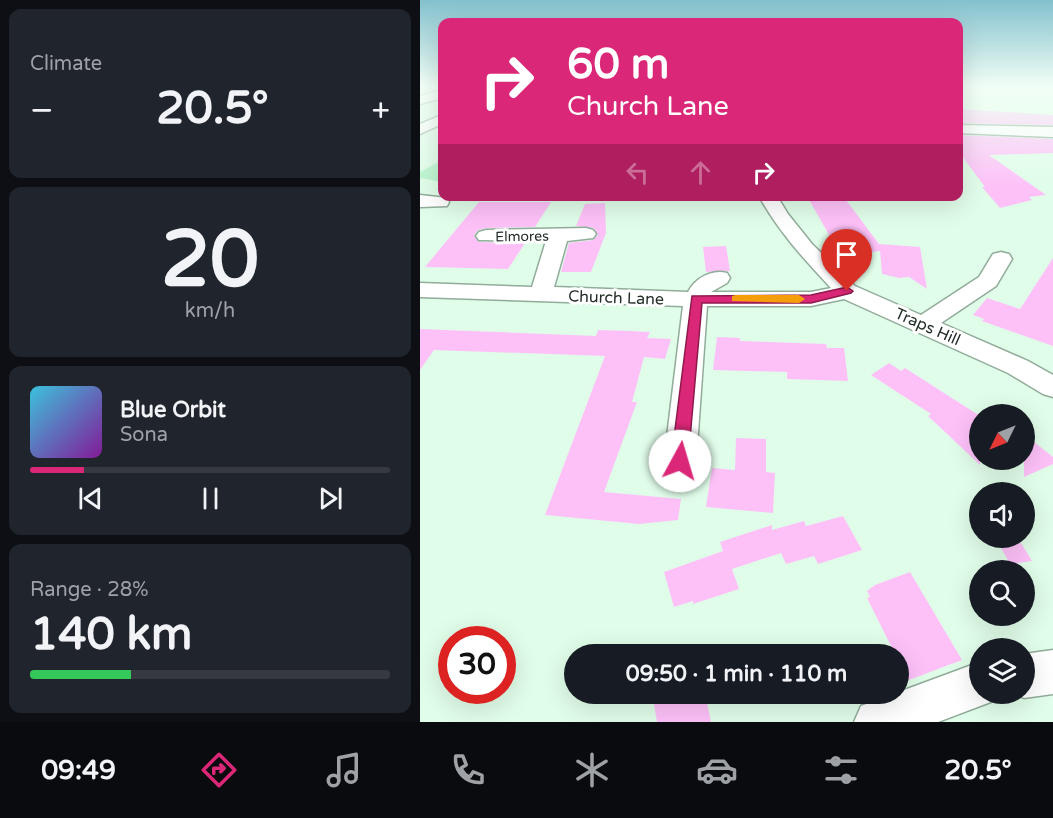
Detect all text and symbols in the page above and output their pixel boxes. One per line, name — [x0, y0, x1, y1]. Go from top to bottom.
text: 60 m — [567, 39, 669, 90]
icon: right — [468, 42, 546, 120]
text: Climate — [30, 52, 102, 76]
text: 20.5° — [156, 82, 269, 136]
text: Church Lane — [567, 90, 729, 123]
text: − — [30, 91, 54, 130]
text: + — [371, 91, 390, 130]
icon: left — [621, 156, 654, 189]
icon: ahead — [684, 156, 717, 189]
icon: right — [747, 156, 780, 189]
text: 20 — [161, 213, 259, 307]
street label: Elmores — [495, 228, 549, 245]
pin — [821, 229, 872, 291]
icon: arrive — [830, 238, 863, 271]
street label: Church Lane — [568, 286, 664, 310]
text: km/h — [185, 299, 235, 323]
street label: Traps Hill — [892, 304, 964, 350]
text: Blue Orbit — [120, 397, 226, 423]
north arrow — [969, 404, 1035, 470]
map controls — [969, 404, 1035, 704]
text: Sona — [120, 423, 168, 447]
position arrow — [648, 429, 712, 493]
icon: previous — [74, 482, 107, 515]
icon: pause — [194, 482, 227, 515]
icon: next — [314, 482, 347, 515]
button: sound — [969, 482, 1035, 548]
button: search — [969, 560, 1035, 626]
text: Range · 28% — [30, 578, 149, 602]
text: 140 km — [30, 608, 192, 662]
speed limit sign: 30 — [438, 626, 516, 704]
button: layers — [969, 638, 1035, 704]
text: 09:50 · 1 min · 110 m — [626, 661, 847, 687]
icon: directions — [198, 749, 240, 791]
icon: music — [323, 749, 365, 791]
icon: phone — [447, 749, 489, 791]
icon: climate — [571, 749, 613, 791]
icon: car — [696, 749, 738, 791]
icon: filters — [820, 749, 862, 791]
text: 09:49 — [41, 754, 116, 787]
text: 20.5° — [944, 754, 1012, 787]

